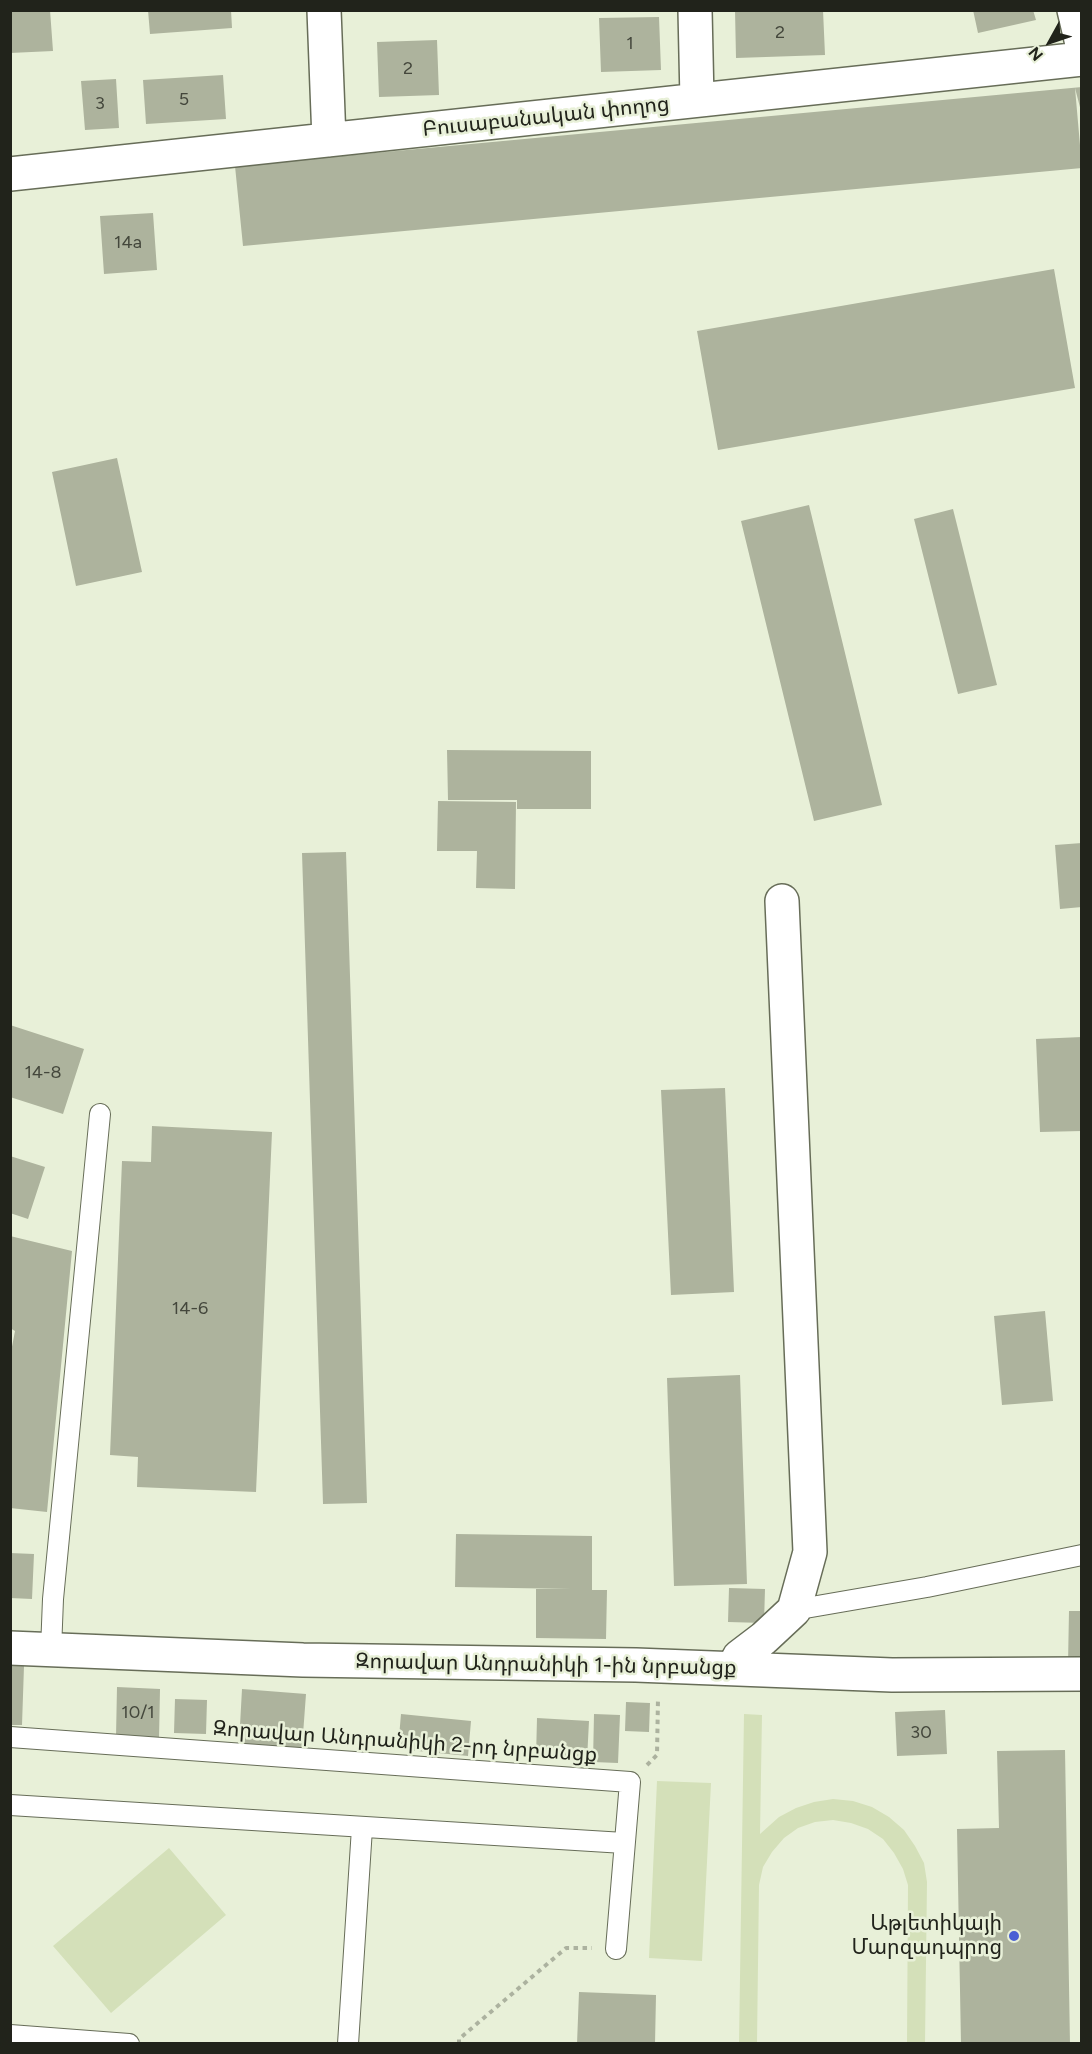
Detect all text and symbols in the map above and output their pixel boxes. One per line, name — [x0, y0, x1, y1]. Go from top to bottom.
north arrow — [1020, 12, 1080, 72]
house number: 2 — [775, 22, 785, 44]
house number: 1 — [626, 33, 634, 55]
text: N — [1025, 43, 1047, 65]
house number: 2 — [403, 58, 413, 80]
house number: 5 — [179, 89, 189, 111]
street label: Բուսաբանական փողոց — [421, 92, 671, 142]
house number: 3 — [95, 93, 105, 115]
house number: 14a — [114, 232, 142, 254]
house number: 14-8 — [24, 1062, 62, 1084]
house number: 14-6 — [172, 1298, 208, 1320]
street label: Զորավար Անդրանիկի 1-ին նրբանցք — [355, 1649, 737, 1681]
house number: 10/1 — [121, 1702, 155, 1724]
street label: Զորավար Անդրանիկի 2-րդ նրբանցք — [212, 1716, 598, 1768]
house number: 30 — [910, 1722, 932, 1744]
place label: Աթլետիկայի Մարզադպրոց — [852, 1911, 1002, 1961]
marker: Աթլետիկայի Մարզադպրոց — [1007, 1929, 1021, 1943]

